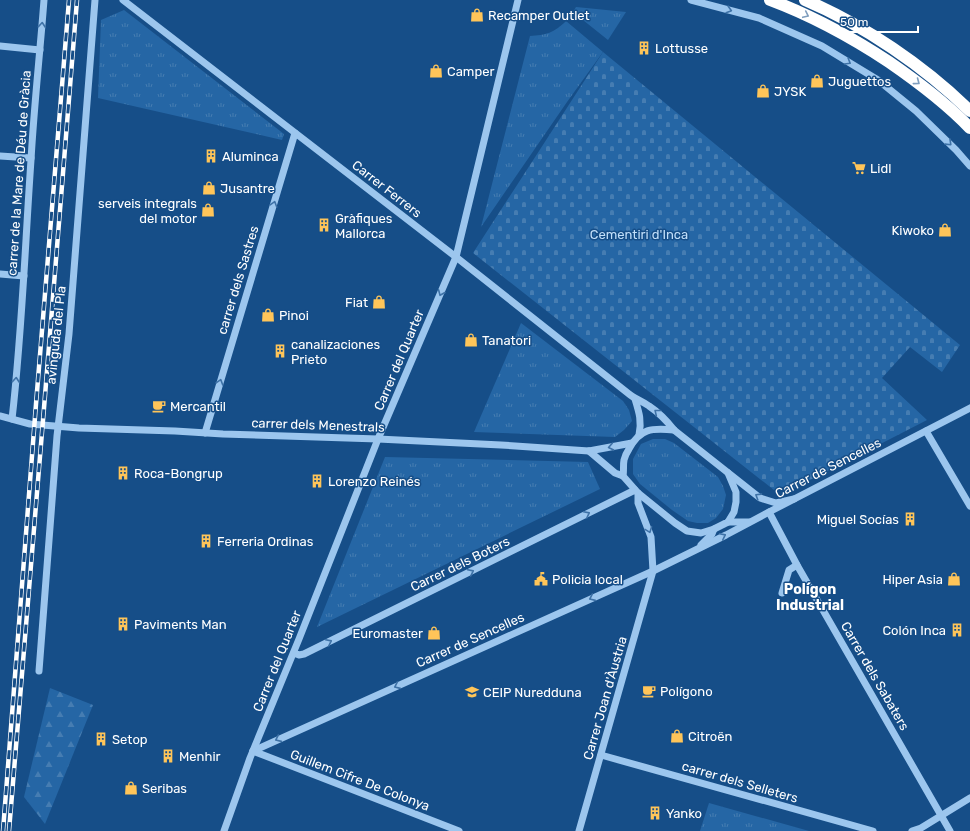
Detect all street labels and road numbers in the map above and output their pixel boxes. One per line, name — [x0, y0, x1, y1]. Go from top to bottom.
street label: carrer de la Mare de Déu de Gràcia — [4, 70, 34, 276]
street label: Carrer Ferrers — [349, 157, 425, 221]
street label: carrer dels Sastres — [214, 223, 262, 336]
street label: avinguda del Pla — [43, 285, 70, 385]
street label: Carrer del Quarter — [371, 307, 427, 413]
street label: carrer dels Menestrals — [251, 415, 385, 435]
street label: Carrer de Sencelles — [773, 435, 884, 501]
street label: Carrer dels Boters — [408, 533, 512, 595]
street label: Carrer del Quarter — [250, 608, 304, 714]
street label: Carrer de Sencelles — [414, 609, 527, 671]
street label: Carrer dels Sabaters — [838, 619, 912, 733]
street label: Carrer Joan d'Àustria — [580, 635, 630, 761]
street label: Guillem Cifre De Colonya — [288, 746, 432, 814]
street label: carrer dels Selleters — [680, 758, 800, 806]

